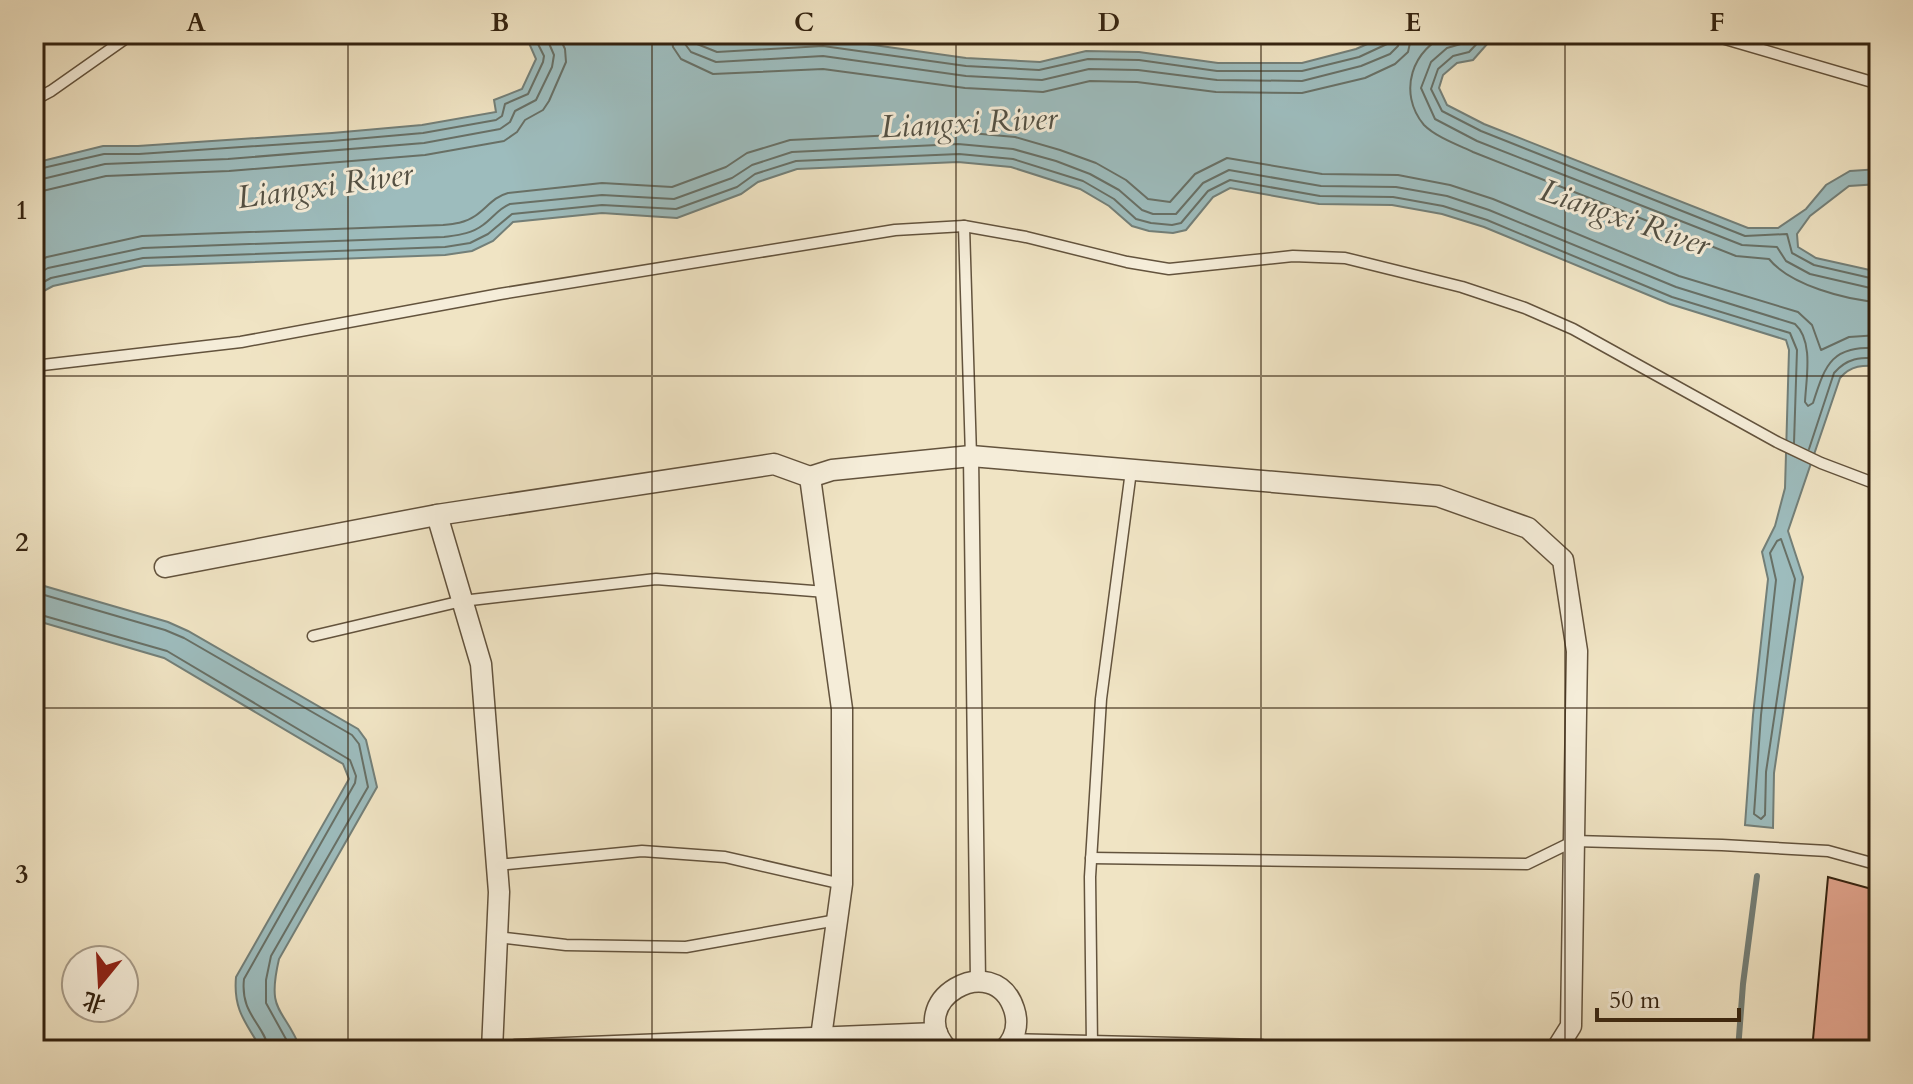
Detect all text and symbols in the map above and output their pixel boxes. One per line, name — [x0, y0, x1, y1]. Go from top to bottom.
text: A — [186, 5, 206, 40]
text: B — [491, 5, 509, 40]
text: C — [794, 5, 814, 40]
text: D — [1098, 5, 1120, 40]
text: E — [1405, 5, 1421, 40]
text: F — [1709, 5, 1725, 40]
water label: Liangxi River — [880, 96, 1060, 150]
water label: Liangxi River — [234, 152, 417, 220]
water label: Liangxi River — [1534, 168, 1717, 268]
text: 1 — [15, 193, 29, 228]
text: 2 — [15, 525, 29, 560]
text: 3 — [15, 857, 29, 892]
north arrow — [60, 944, 140, 1024]
scale bar — [1597, 972, 1739, 1022]
text: 北 — [79, 984, 109, 1020]
text: 50 m — [1609, 984, 1661, 1017]

